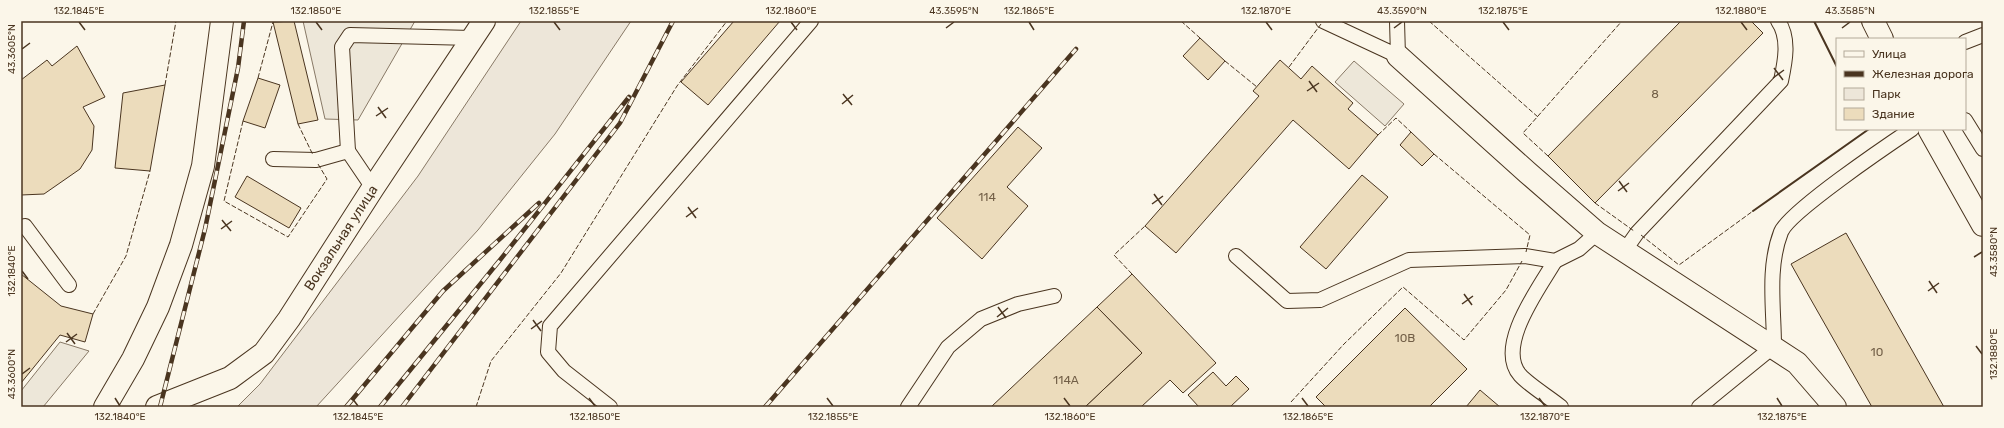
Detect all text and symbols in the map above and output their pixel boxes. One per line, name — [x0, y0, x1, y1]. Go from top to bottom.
text: 132.1845°E — [54, 5, 104, 17]
text: 132.1850°E — [291, 5, 341, 17]
text: 132.1855°E — [529, 5, 579, 17]
text: 132.1860°E — [766, 5, 816, 17]
text: 43.3595°N — [929, 5, 979, 17]
text: 132.1865°E — [1004, 5, 1054, 17]
text: 132.1870°E — [1241, 5, 1291, 17]
text: 43.3590°N — [1377, 5, 1427, 17]
text: 132.1875°E — [1478, 5, 1528, 17]
text: 132.1880°E — [1715, 5, 1767, 17]
text: 43.3585°N — [1825, 5, 1875, 17]
text: 43.3605°N — [6, 24, 18, 74]
legend — [1836, 38, 1966, 130]
text: Улица — [1872, 47, 1906, 61]
text: Железная дорога — [1872, 67, 1974, 81]
house number: 8 — [1651, 87, 1659, 101]
text: Парк — [1872, 87, 1901, 101]
text: Здание — [1872, 107, 1915, 121]
street label: Вокзальная улица — [301, 182, 381, 294]
house number: 114 — [978, 190, 996, 204]
text: 43.3580°N — [1988, 227, 2000, 277]
text: 132.1840°E — [6, 245, 18, 297]
text: 132.1880°E — [1988, 328, 2000, 380]
house number: 10В — [1395, 331, 1415, 345]
house number: 10 — [1871, 345, 1883, 359]
text: 43.3600°N — [6, 349, 18, 399]
house number: 114А — [1053, 373, 1079, 387]
text: 132.1840°E — [94, 411, 146, 423]
text: 132.1845°E — [333, 411, 383, 423]
text: 132.1850°E — [570, 411, 620, 423]
text: 132.1855°E — [808, 411, 858, 423]
text: 132.1860°E — [1045, 411, 1095, 423]
text: 132.1865°E — [1283, 411, 1333, 423]
text: 132.1870°E — [1520, 411, 1570, 423]
text: 132.1875°E — [1757, 411, 1807, 423]

